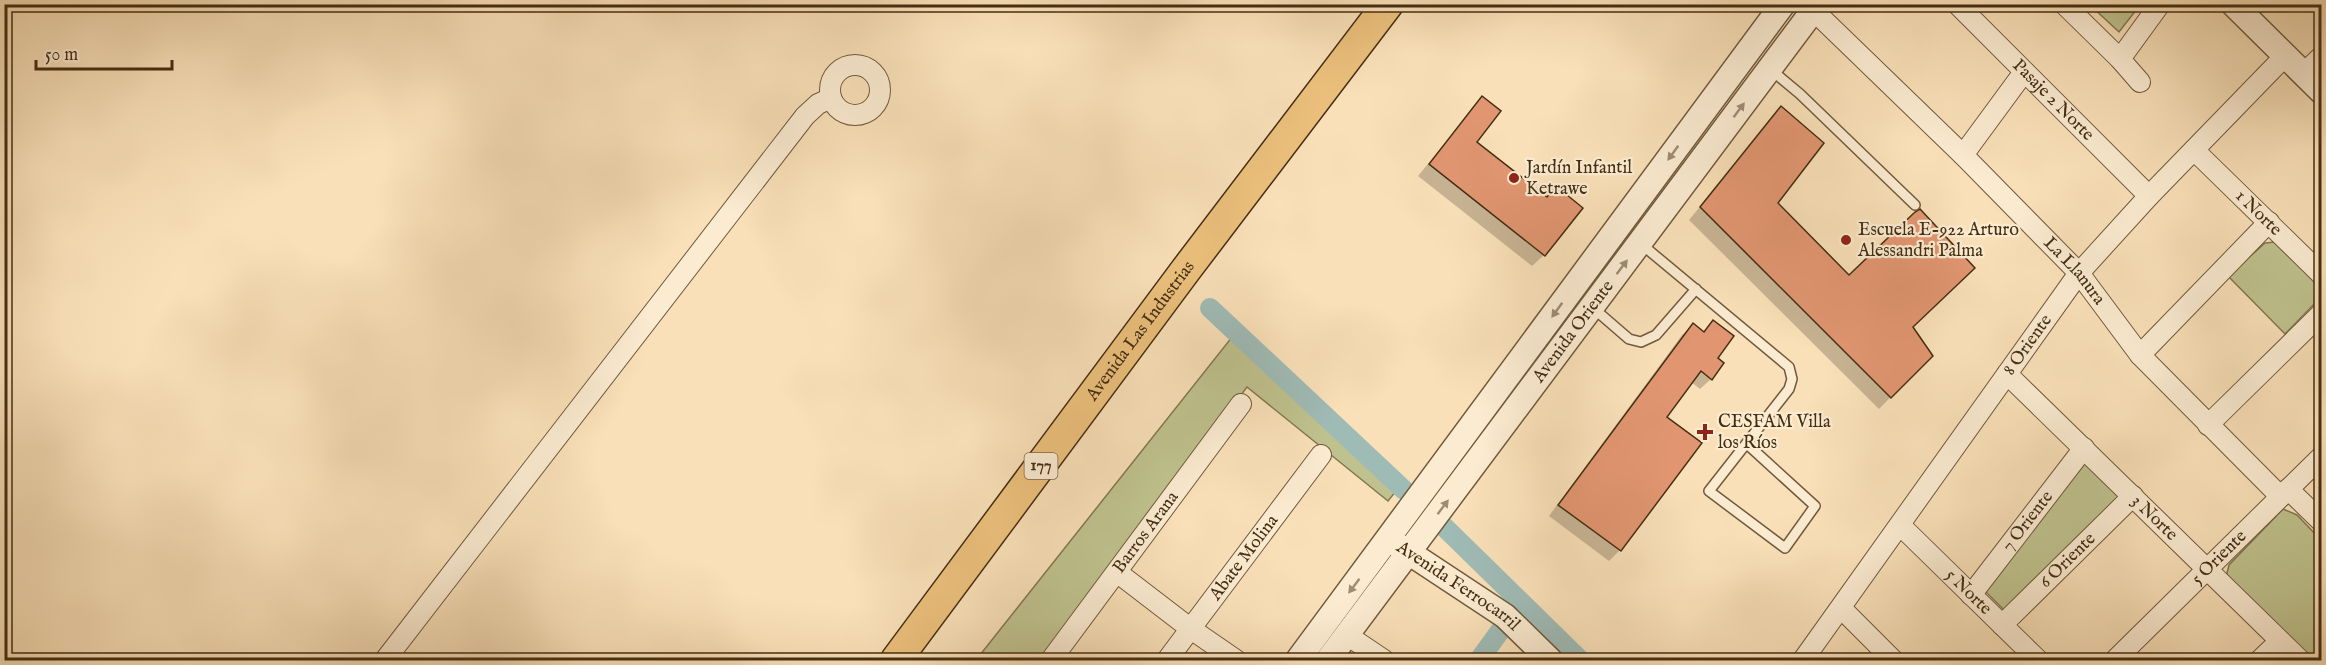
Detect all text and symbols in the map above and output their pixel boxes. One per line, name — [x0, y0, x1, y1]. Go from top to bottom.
scale bar — [36, 33, 172, 71]
text: 50 m — [45, 44, 78, 67]
street label: Pasaje 2 Norte — [2007, 54, 2099, 146]
one-way arrow — [1733, 103, 1745, 119]
one-way arrow — [1667, 145, 1679, 161]
place label: Jardín Infantil Ketrawe — [1524, 157, 1632, 201]
marker: Jardín Infantil Ketrawe — [1507, 171, 1521, 185]
street label: 1 Norte — [2230, 185, 2287, 241]
place label: Escuela E-922 Arturo Alessandri Palma — [1857, 219, 2019, 263]
street label: La Llanura — [2038, 232, 2110, 310]
marker: Escuela E-922 Arturo Alessandri Palma — [1839, 233, 1853, 247]
street label: Avenida Las Industrias — [1080, 256, 1200, 406]
one-way arrow — [1616, 259, 1628, 275]
street label: Avenida Oriente — [1527, 276, 1619, 388]
one-way arrow — [1552, 303, 1564, 318]
street label: 8 Oriente — [1998, 310, 2057, 380]
place label: CESFAM Villa los Ríos — [1718, 411, 1831, 455]
marker: CESFAM Villa los Ríos — [1696, 423, 1714, 441]
road number: 177 — [1024, 453, 1058, 479]
street label: Barros Arana — [1108, 486, 1184, 578]
street label: 7 Oriente — [1997, 486, 2058, 556]
street label: 3 Norte — [2126, 490, 2183, 546]
one-way arrow — [1437, 499, 1449, 515]
street label: Abate Molina — [1204, 510, 1284, 606]
street label: 5 Oriente — [2186, 525, 2252, 590]
street label: 6 Oriente — [2035, 528, 2101, 593]
street label: Avenida Ferrocarril — [1391, 535, 1525, 636]
street label: 5 Norte — [1940, 564, 1997, 620]
one-way arrow — [1348, 577, 1360, 593]

